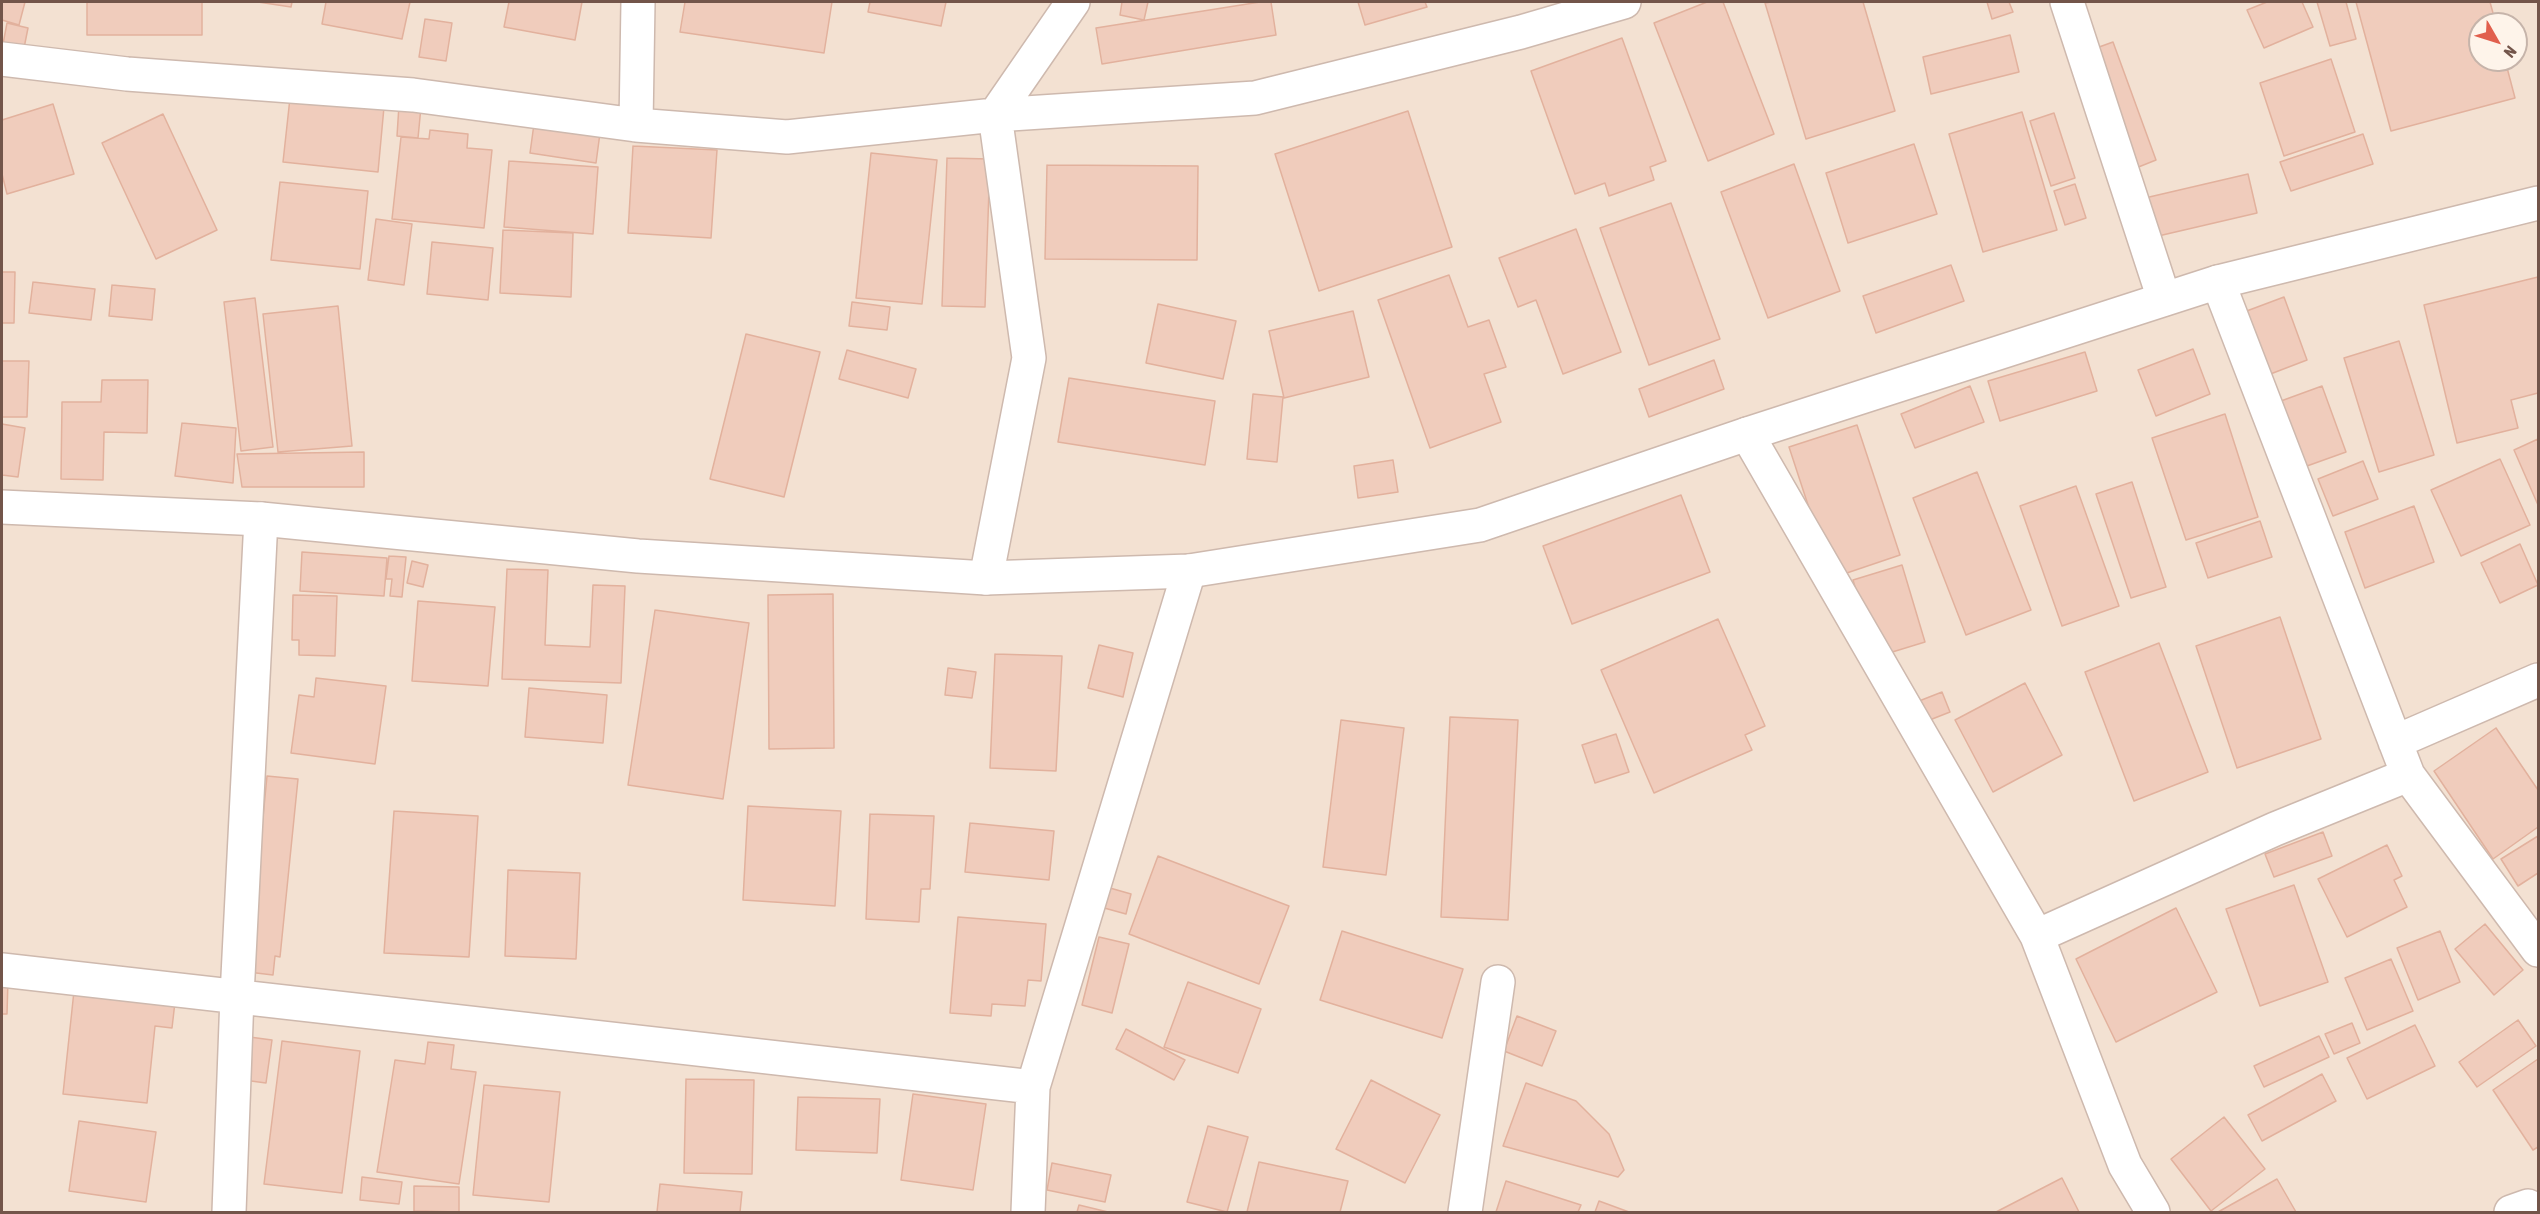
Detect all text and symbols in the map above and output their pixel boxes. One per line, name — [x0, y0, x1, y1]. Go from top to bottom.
north arrow — [2468, 12, 2528, 72]
text: N — [2500, 43, 2520, 61]

